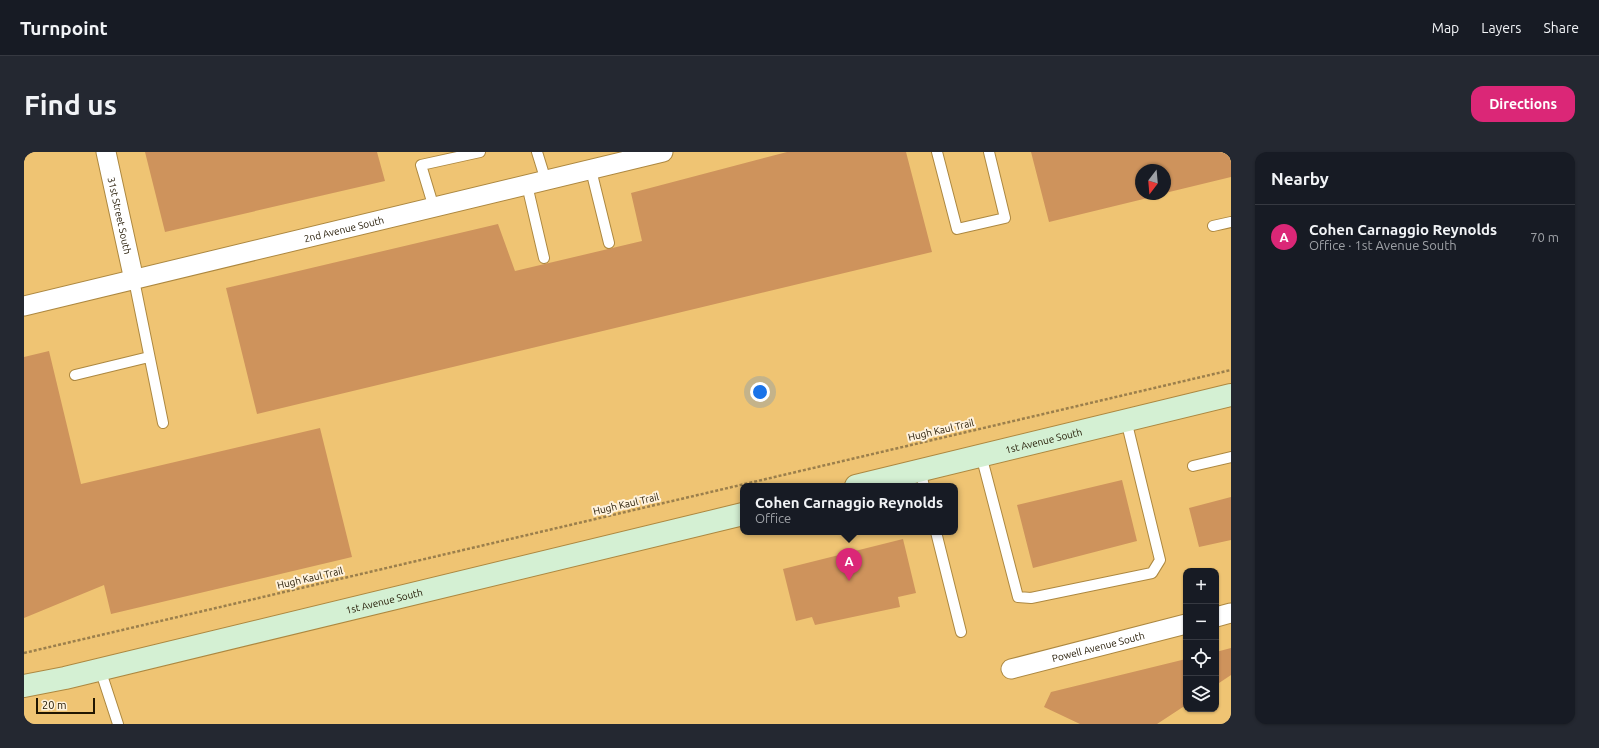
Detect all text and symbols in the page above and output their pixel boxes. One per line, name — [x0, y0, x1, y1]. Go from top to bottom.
text: Turnpoint — [20, 17, 108, 39]
text: Map — [1432, 20, 1459, 36]
text: Layers — [1481, 20, 1521, 36]
text: Share — [1543, 20, 1579, 36]
button: Directions — [1471, 86, 1575, 122]
text: Find us — [24, 89, 117, 120]
north arrow — [1135, 164, 1171, 200]
text: Nearby — [1271, 169, 1329, 188]
street label: 31st Street South — [106, 176, 134, 255]
street label: 2nd Avenue South — [303, 214, 385, 244]
text: Cohen Carnaggio Reynolds — [1309, 221, 1497, 238]
text: A — [1279, 230, 1289, 244]
text: 70 m — [1530, 230, 1559, 244]
text: Office · 1st Avenue South — [1309, 238, 1457, 252]
your location — [750, 382, 770, 402]
street label: Hugh Kaul Trail — [907, 417, 975, 443]
street label: 1st Avenue South — [1004, 426, 1083, 455]
popup — [740, 483, 958, 535]
street label: Hugh Kaul Trail — [592, 491, 660, 517]
text: Cohen Carnaggio Reynolds — [755, 494, 943, 511]
text: Office — [755, 511, 791, 525]
pin: A — [836, 548, 862, 581]
street label: Hugh Kaul Trail — [276, 565, 344, 591]
map controls — [1183, 568, 1219, 712]
button: + — [1183, 568, 1219, 604]
street label: 1st Avenue South — [344, 586, 424, 615]
button: − — [1183, 604, 1219, 640]
street label: Powell Avenue South — [1051, 629, 1146, 664]
button: locate — [1183, 640, 1219, 676]
button: layers — [1183, 676, 1219, 712]
scale bar — [36, 696, 95, 715]
text: 20 m — [42, 699, 66, 711]

